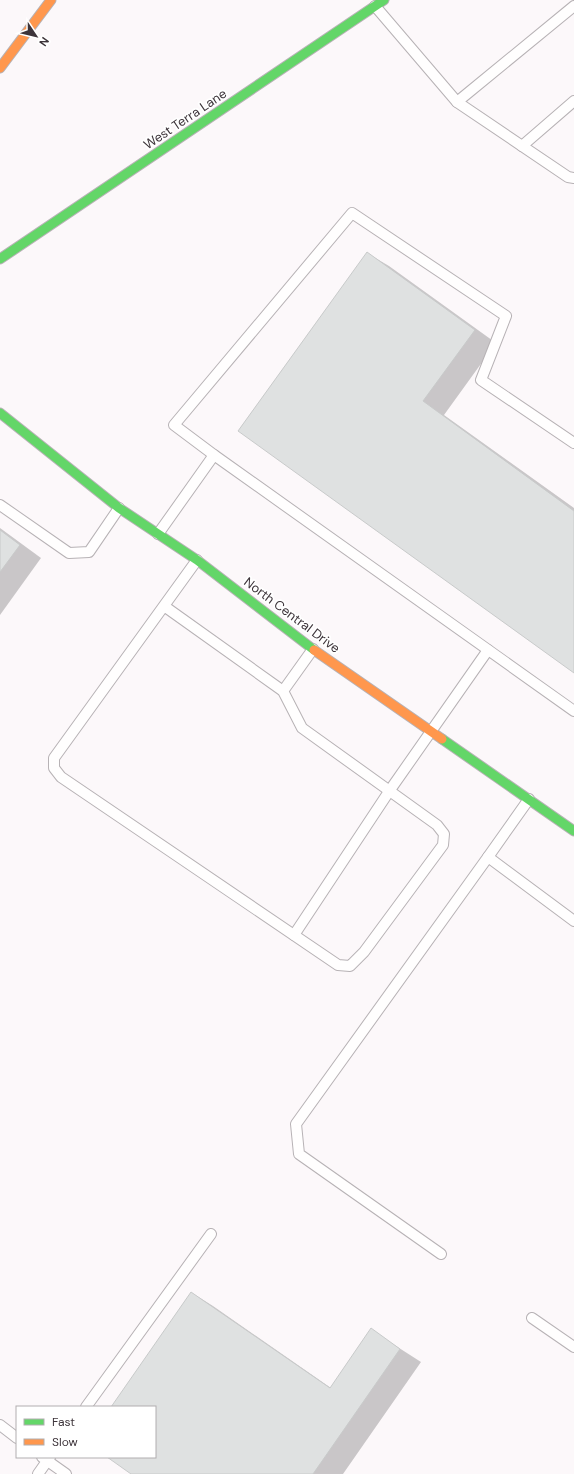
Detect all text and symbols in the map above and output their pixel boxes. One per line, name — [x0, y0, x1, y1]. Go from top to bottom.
north arrow — [16, 16, 56, 56]
text: N — [36, 34, 52, 49]
street label: West Terra Lane — [140, 85, 230, 153]
street label: North Central Drive — [241, 573, 343, 657]
legend — [16, 1406, 156, 1458]
text: Fast — [52, 1414, 75, 1430]
text: Slow — [52, 1434, 78, 1450]

